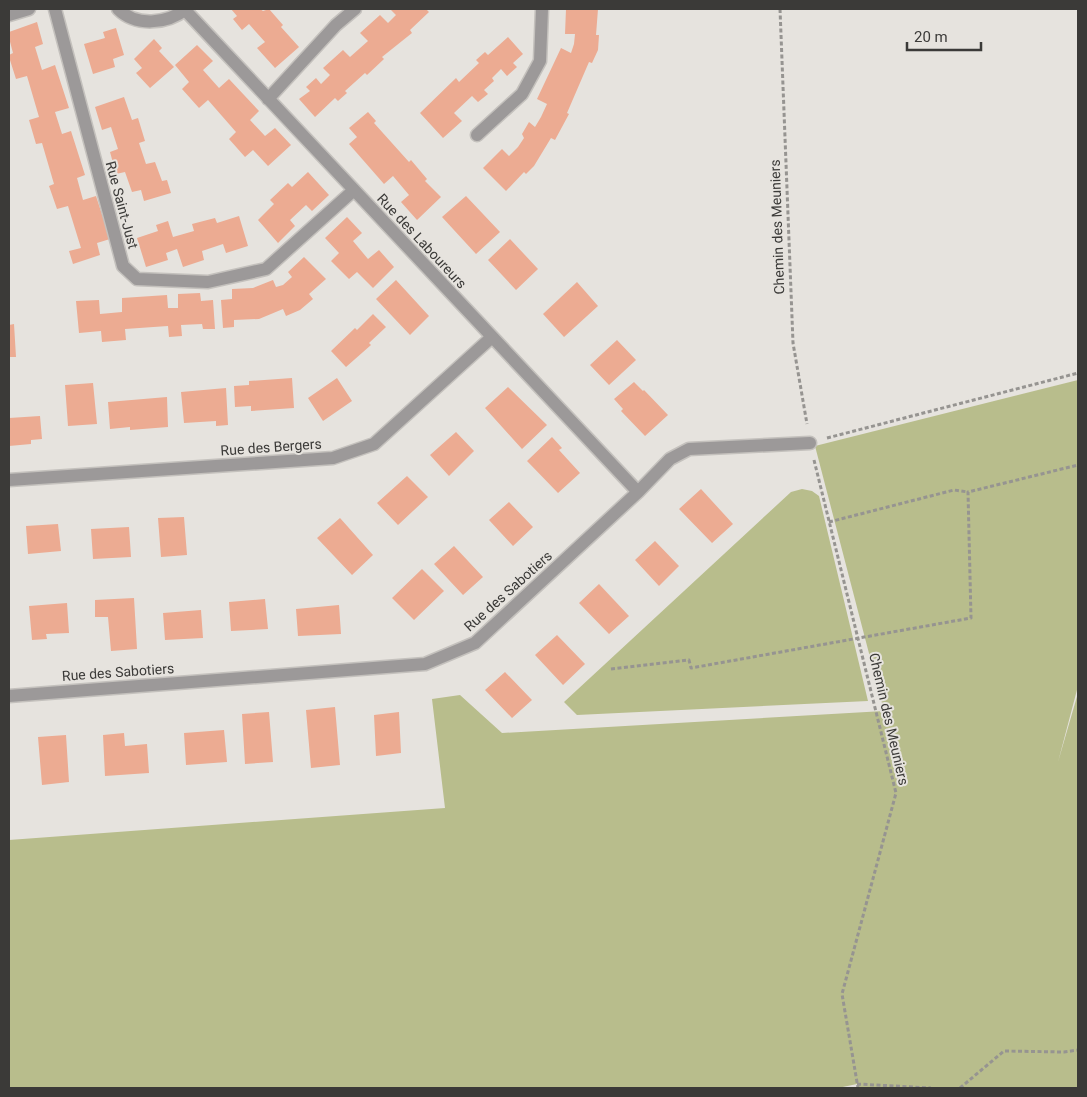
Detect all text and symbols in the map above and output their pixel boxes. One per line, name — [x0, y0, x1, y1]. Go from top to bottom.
scale bar — [907, 20, 981, 52]
text: 20 m — [914, 28, 948, 46]
street label: Rue Saint-Just — [103, 159, 141, 251]
street label: Chemin des Meuniers — [767, 159, 787, 295]
street label: Rue des Laboureurs — [374, 190, 470, 292]
street label: Rue des Bergers — [220, 435, 322, 459]
street label: Rue des Sabotiers — [461, 547, 555, 635]
street label: Chemin des Meuniers — [866, 651, 912, 787]
street label: Rue des Sabotiers — [61, 660, 175, 684]

